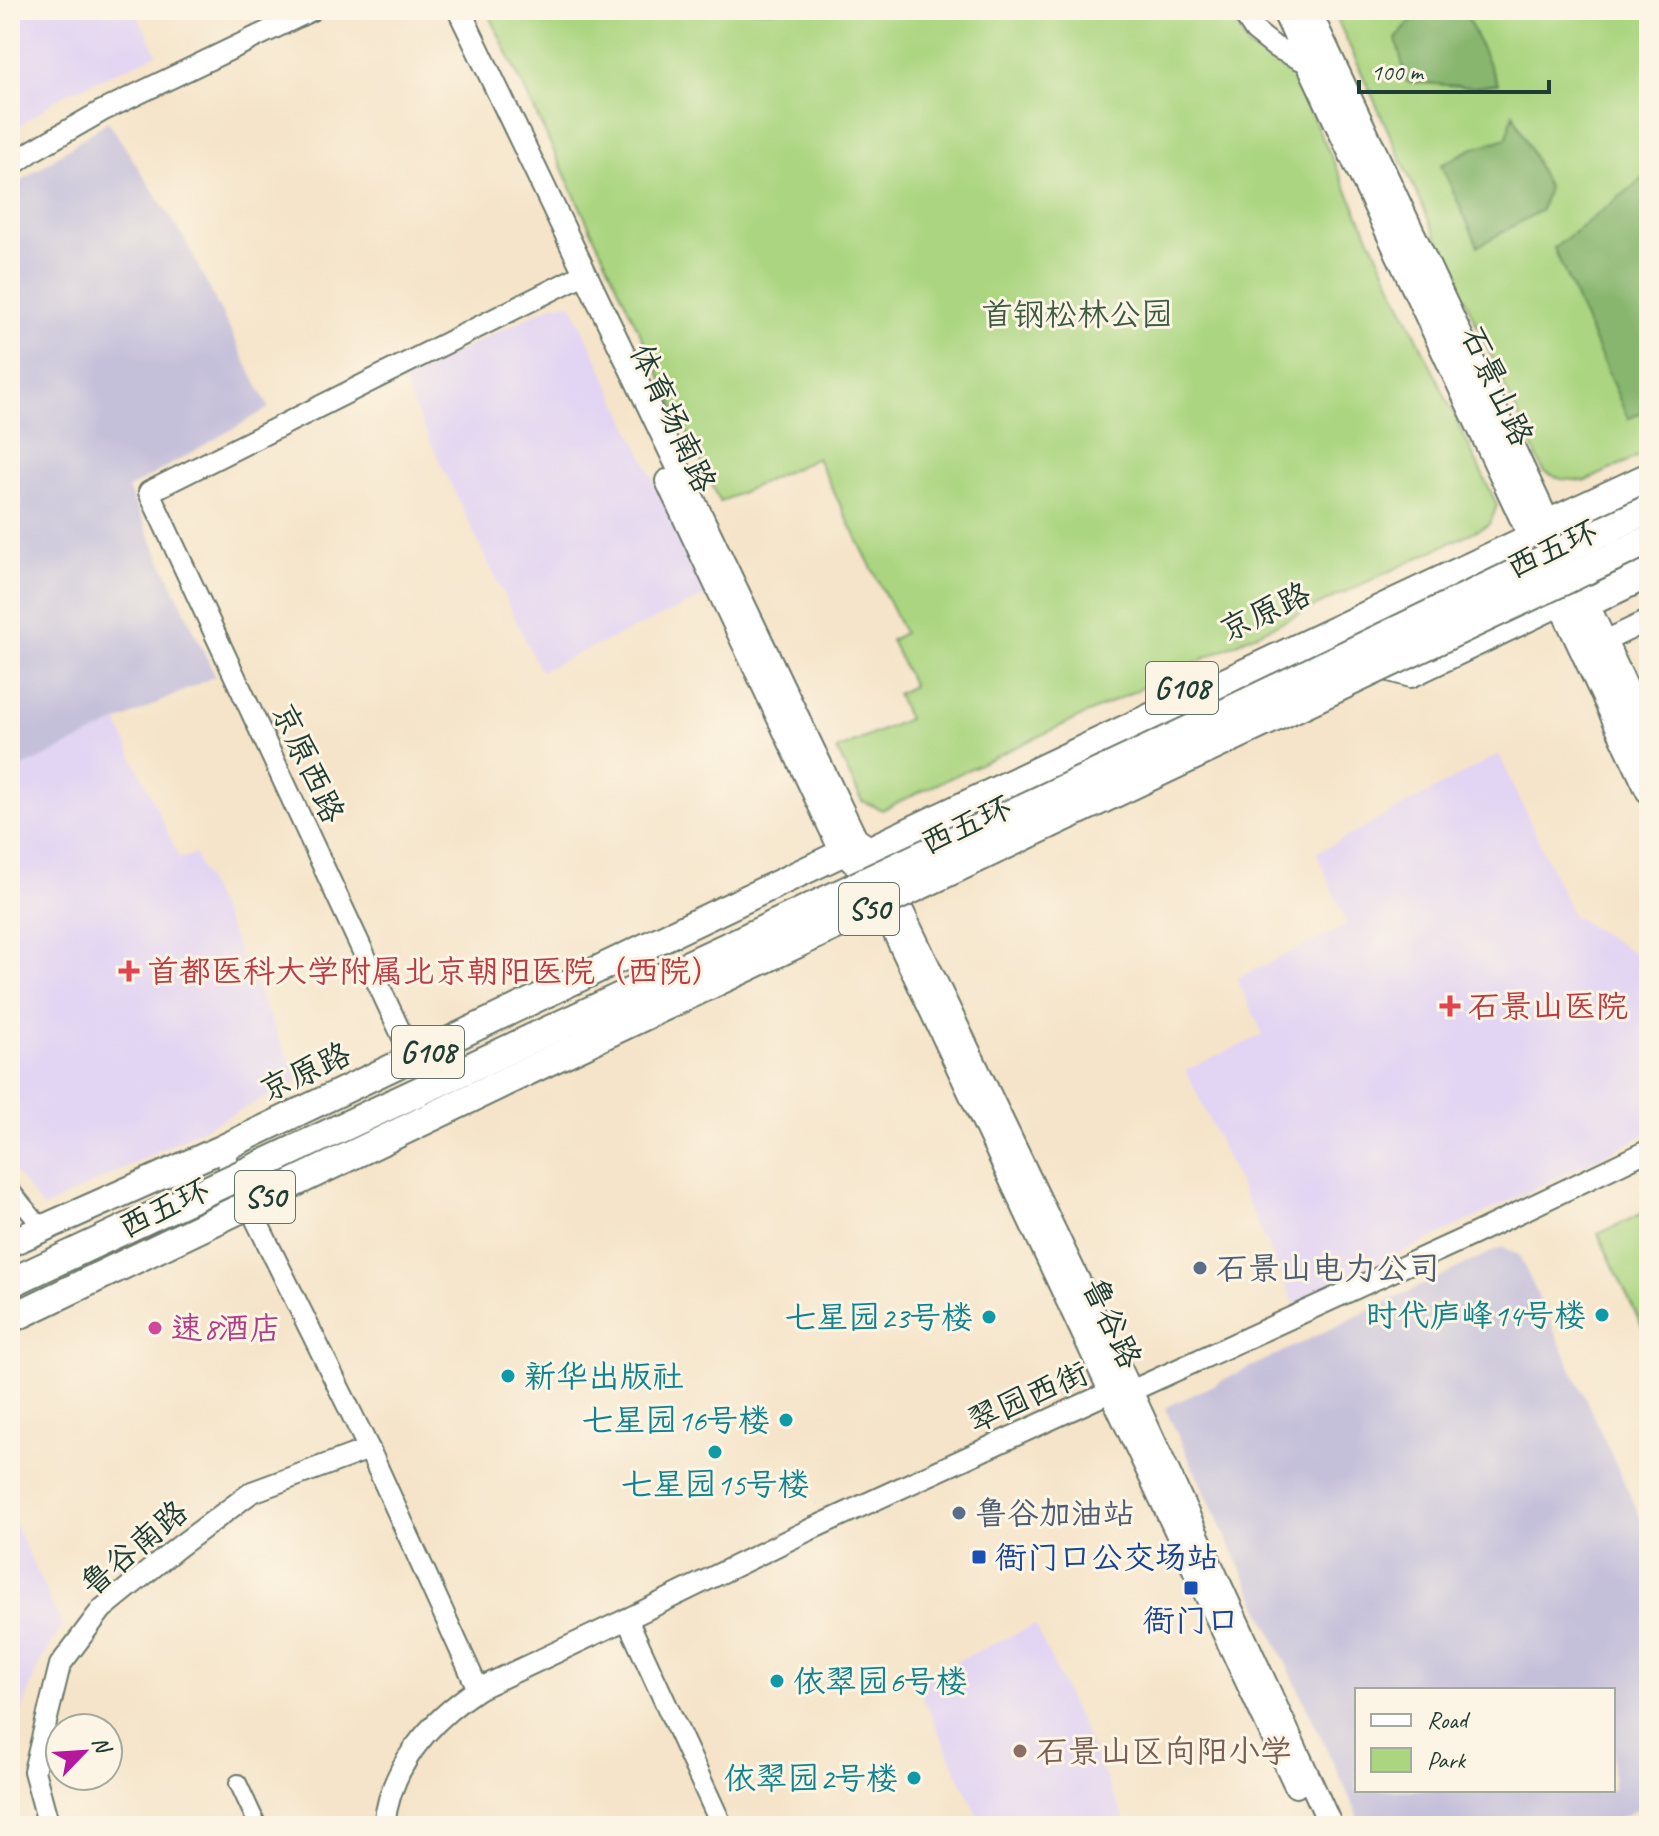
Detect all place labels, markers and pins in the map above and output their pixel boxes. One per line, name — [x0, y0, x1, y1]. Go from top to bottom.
place label: 首都医科大学附属北京朝阳医院（西院） — [147, 951, 723, 992]
marker: 首都医科大学附属北京朝阳医院（西院） — [118, 960, 140, 982]
place label: 石景山医院 — [1468, 986, 1628, 1027]
marker: 石景山医院 — [1439, 995, 1461, 1017]
place label: 石景山电力公司 — [1216, 1248, 1440, 1289]
marker: 石景山电力公司 — [1191, 1259, 1209, 1277]
place label: 时代庐峰14号楼 — [1365, 1295, 1586, 1336]
place label: 七星园23号楼 — [784, 1297, 973, 1338]
marker: 时代庐峰14号楼 — [1593, 1306, 1611, 1324]
place label: 速8酒店 — [171, 1308, 281, 1349]
marker: 七星园23号楼 — [980, 1308, 998, 1326]
marker: 速8酒店 — [146, 1319, 164, 1337]
place label: 新华出版社 — [524, 1356, 684, 1397]
marker: 新华出版社 — [499, 1367, 517, 1385]
place label: 七星园16号楼 — [581, 1400, 770, 1441]
marker: 七星园16号楼 — [777, 1411, 795, 1429]
marker: 七星园15号楼 — [706, 1443, 724, 1461]
place label: 七星园15号楼 — [621, 1464, 809, 1505]
place label: 鲁谷加油站 — [975, 1493, 1135, 1534]
marker: 鲁谷加油站 — [950, 1504, 968, 1522]
place label: 衙门口公交场站 — [995, 1537, 1219, 1578]
marker: 衙门口公交场站 — [970, 1548, 988, 1566]
marker: 衙门口 — [1182, 1579, 1200, 1597]
place label: 衙门口 — [1143, 1600, 1239, 1641]
place label: 依翠园6号楼 — [793, 1661, 967, 1702]
marker: 依翠园6号楼 — [768, 1672, 786, 1690]
place label: 石景山区向阳小学 — [1036, 1731, 1292, 1772]
marker: 石景山区向阳小学 — [1011, 1742, 1029, 1760]
place label: 依翠园2号楼 — [724, 1758, 898, 1799]
marker: 依翠园2号楼 — [905, 1769, 923, 1787]

